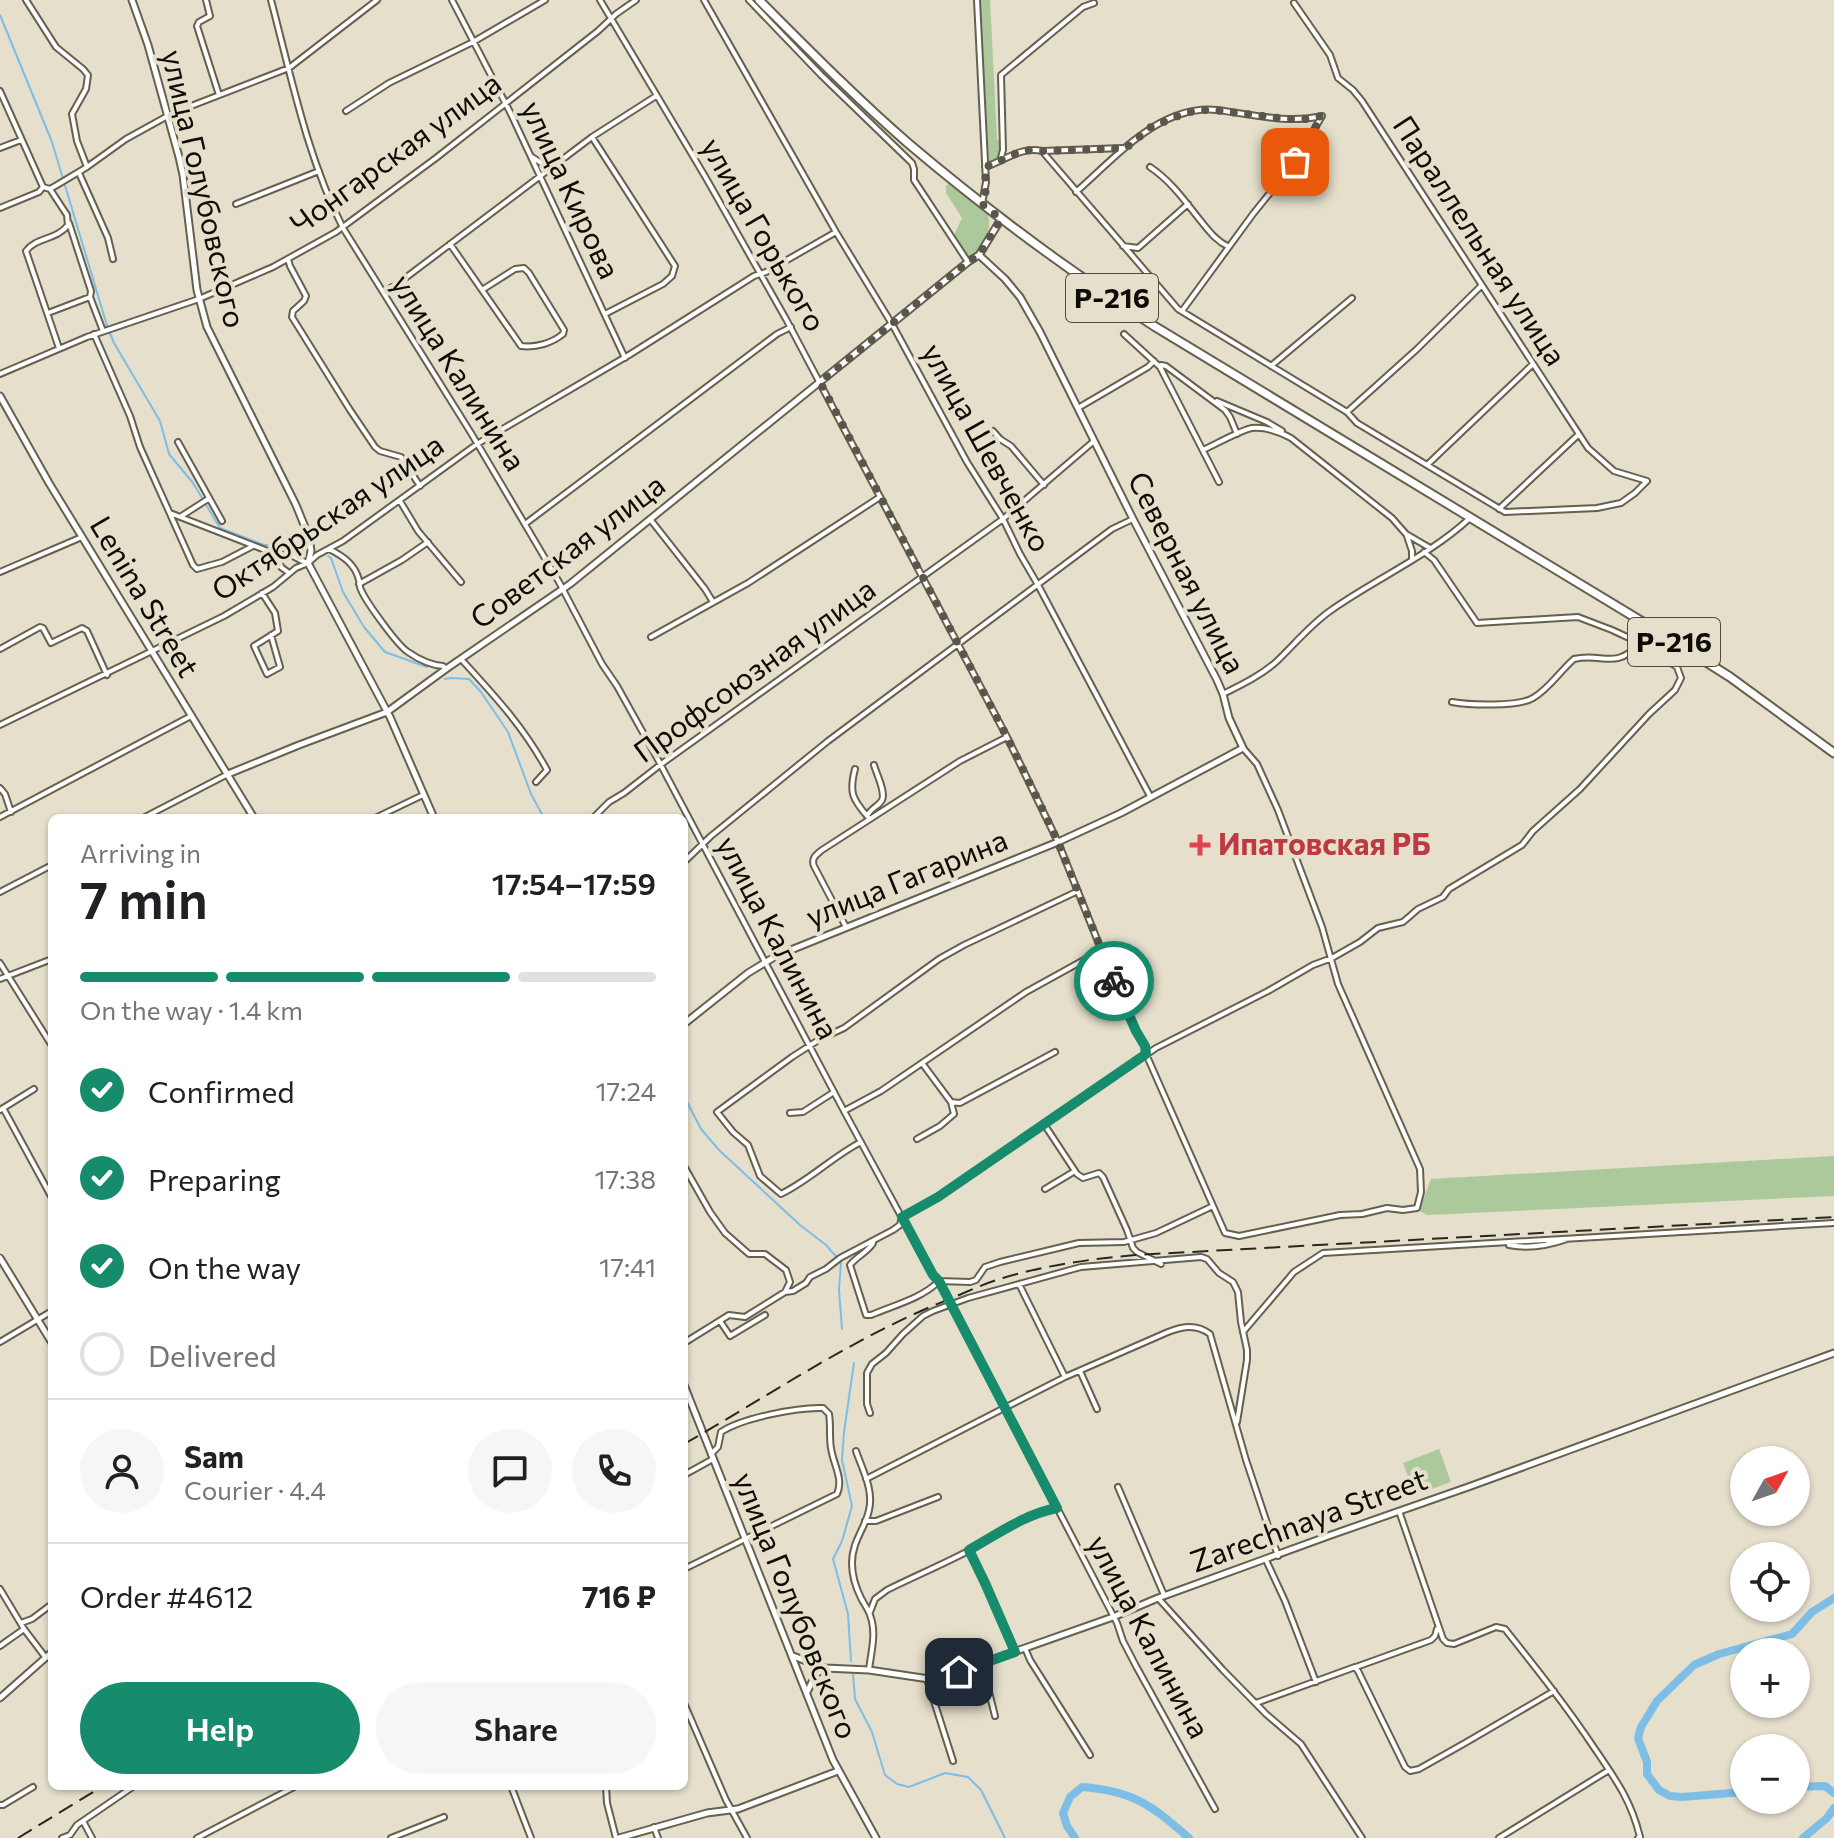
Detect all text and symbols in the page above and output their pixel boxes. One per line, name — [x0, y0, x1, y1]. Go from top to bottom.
street label: улица Голубовского — [155, 46, 255, 331]
street label: Чонгарская улица — [282, 63, 507, 241]
street label: улица Кирова — [515, 94, 630, 284]
street label: Параллельная улица — [1386, 108, 1576, 372]
pin — [1261, 128, 1329, 196]
street label: улица Горького — [695, 130, 836, 337]
icon: bag — [1273, 140, 1317, 184]
street label: улица Калинина — [385, 266, 535, 477]
road number: Р-216 — [1066, 274, 1158, 322]
street label: улица Шевченко — [916, 336, 1061, 558]
street label: Октябрьская улица — [204, 425, 450, 607]
street label: Советская улица — [462, 465, 671, 635]
street label: Северная улица — [1121, 465, 1255, 679]
street label: Lenina Street — [84, 508, 209, 683]
street label: Профсоюзная улица — [626, 569, 882, 769]
road number: Р-216 — [1628, 618, 1720, 666]
street label: улица Гагарина — [800, 819, 1012, 934]
place label: Ипатовская РБ — [1218, 824, 1431, 861]
street label: улица Калинина — [710, 829, 848, 1045]
marker: Ипатовская РБ — [1189, 834, 1211, 856]
text: Arriving in — [80, 837, 201, 868]
text: 17:54–17:59 — [492, 864, 656, 901]
text: 7 min — [80, 866, 208, 930]
courier — [1074, 941, 1154, 1021]
icon: bike — [1092, 959, 1136, 1003]
text: On the way · 1.4 km — [80, 994, 303, 1025]
icon: check — [80, 1068, 124, 1112]
text: Confirmed — [148, 1072, 295, 1109]
text: 17:24 — [595, 1075, 656, 1106]
icon: check — [80, 1156, 124, 1200]
text: Preparing — [148, 1160, 281, 1197]
text: 17:38 — [594, 1163, 656, 1194]
icon: check — [80, 1244, 124, 1288]
text: On the way — [148, 1248, 301, 1285]
text: 17:41 — [599, 1251, 656, 1282]
text: Delivered — [148, 1336, 277, 1373]
button: person — [80, 1429, 164, 1513]
button: chat — [468, 1429, 552, 1513]
button: phone — [572, 1429, 656, 1513]
text: Sam — [184, 1437, 244, 1474]
north arrow — [1730, 1446, 1810, 1526]
map controls — [1730, 1446, 1810, 1814]
street label: Zarechnaya Street — [1185, 1459, 1432, 1579]
street label: улица Голубовского — [727, 1466, 868, 1744]
text: Courier · 4.4 — [184, 1474, 326, 1505]
street label: улица Калинина — [1081, 1528, 1219, 1744]
button: locate — [1730, 1542, 1810, 1622]
text: Order #4612 — [80, 1577, 253, 1614]
text: 716 ₽ — [582, 1577, 656, 1614]
pin — [925, 1638, 993, 1706]
button: + — [1730, 1638, 1810, 1718]
icon: home — [937, 1650, 981, 1694]
button: Help — [80, 1682, 360, 1774]
button: Share — [376, 1682, 656, 1774]
button: − — [1730, 1734, 1810, 1814]

